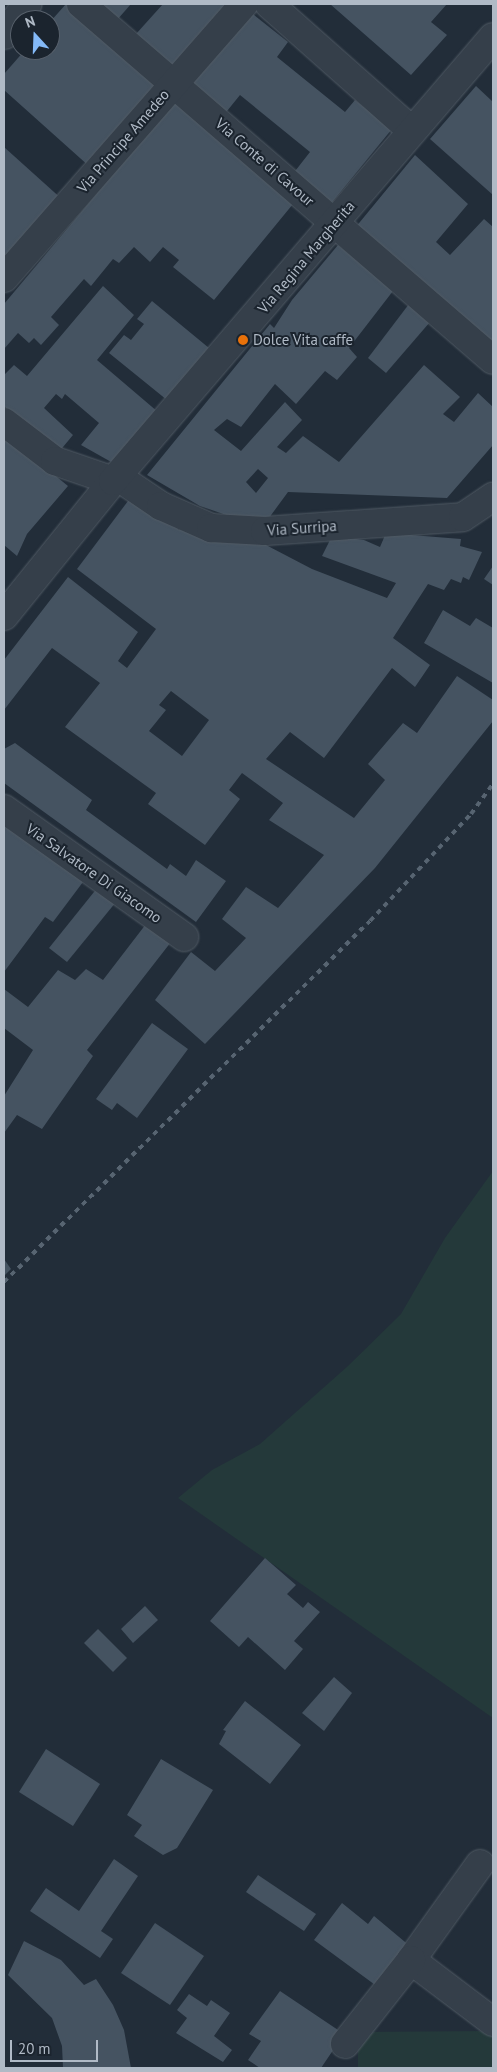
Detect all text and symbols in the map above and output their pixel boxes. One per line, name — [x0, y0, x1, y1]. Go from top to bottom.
north arrow — [10, 10, 60, 60]
text: N — [23, 12, 38, 32]
street label: Via Principe Amedeo — [73, 85, 173, 197]
street label: Via Conte di Cavour — [212, 114, 318, 210]
street label: Via Regina Margherita — [254, 197, 358, 317]
place label: Dolce Vita caffe — [253, 331, 354, 349]
marker: Dolce Vita caffe — [237, 334, 249, 346]
street label: Via Surripa — [267, 517, 337, 539]
street label: Via Salvatore Di Giacomo — [23, 819, 165, 927]
scale bar — [12, 2030, 100, 2062]
text: 20 m — [18, 2039, 51, 2058]

